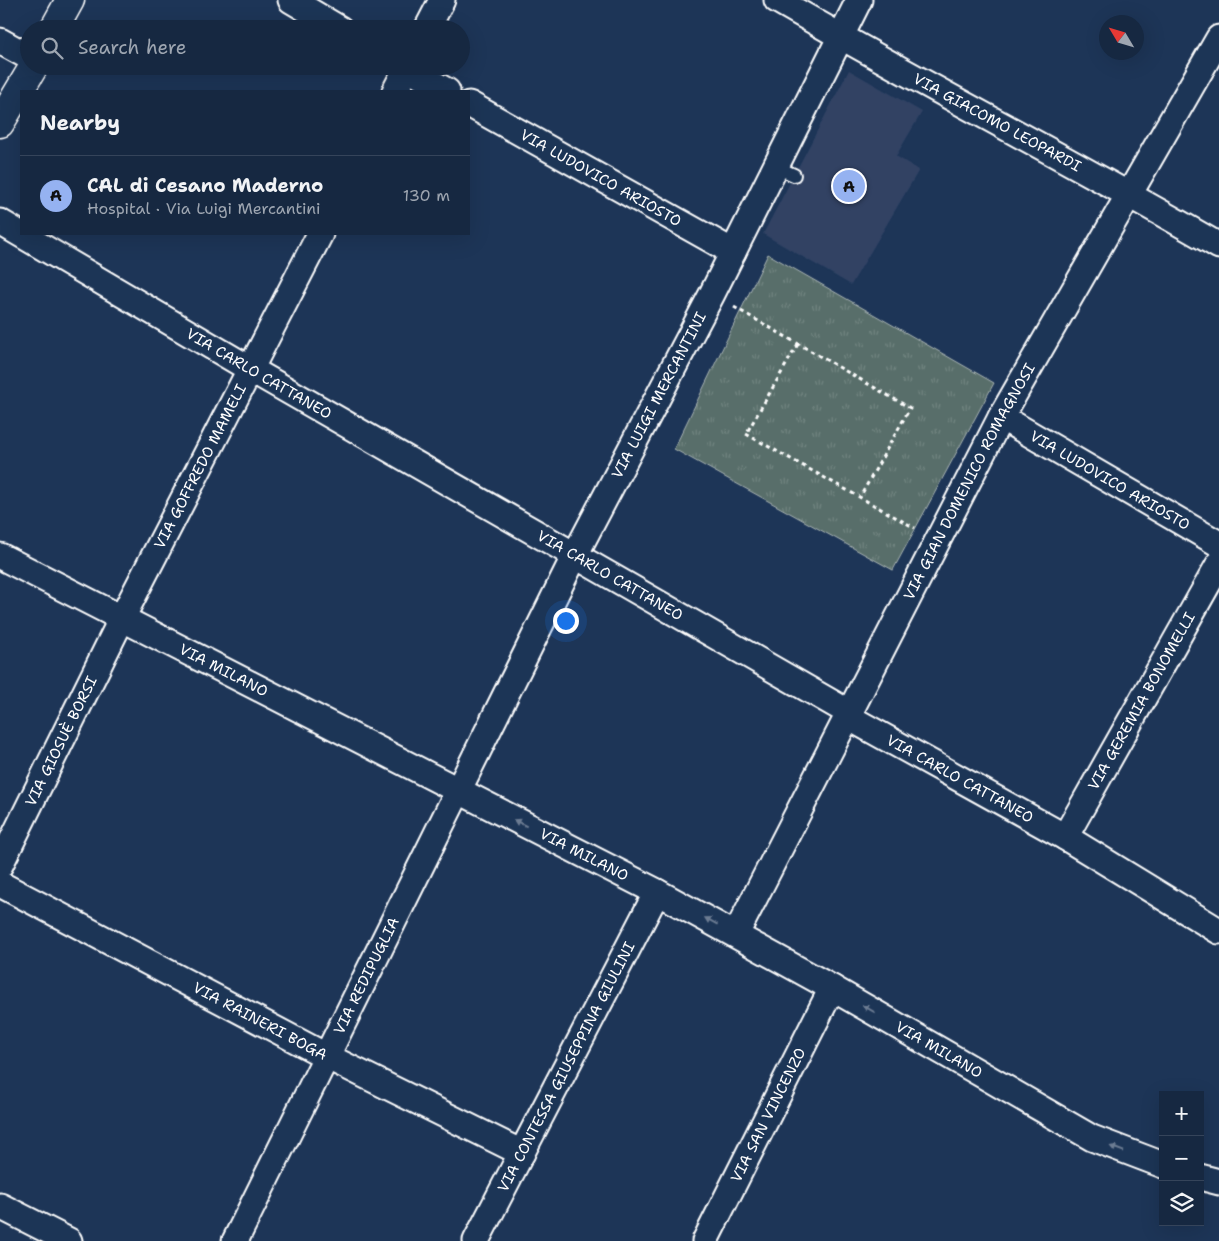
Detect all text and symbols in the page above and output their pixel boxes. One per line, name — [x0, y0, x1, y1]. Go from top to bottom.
north arrow — [1099, 15, 1144, 60]
search box — [20, 20, 470, 75]
icon: search — [38, 34, 66, 62]
text: Search here — [78, 35, 187, 60]
street label: VIA GIACOMO LEOPARDI — [910, 69, 1085, 176]
text: Nearby — [40, 109, 120, 137]
street label: VIA LUDOVICO ARIOSTO — [516, 125, 685, 231]
pin: A — [833, 167, 865, 205]
text: CAL di Cesano Maderno — [87, 173, 323, 198]
text: A — [50, 185, 62, 206]
text: 130 m — [403, 185, 450, 206]
text: Hospital · Via Luigi Mercantini — [87, 198, 321, 219]
street label: VIA LUIGI MERCANTINI — [607, 309, 711, 482]
street label: VIA CARLO CATTANEO — [182, 324, 335, 424]
street label: VIA GIAN DOMENICO ROMAGNOSI — [899, 360, 1040, 603]
street label: VIA GOFFREDO MAMELI — [149, 381, 251, 552]
street label: VIA LUDOVICO ARIOSTO — [1026, 426, 1194, 535]
street label: VIA CARLO CATTANEO — [533, 526, 687, 625]
your location — [553, 608, 579, 634]
street label: VIA GEREMIA BONOMELLI — [1084, 609, 1200, 794]
street label: VIA MILANO — [176, 639, 271, 701]
street label: VIA GIOSUÈ BORSI — [20, 673, 102, 810]
street label: VIA CARLO CATTANEO — [883, 730, 1037, 828]
one-way arrow — [513, 819, 528, 827]
street label: VIA MILANO — [536, 824, 632, 886]
street label: VIA REDIPUGLIA — [329, 914, 404, 1038]
one-way arrow — [704, 917, 719, 925]
street label: VIA CONTESSA GIUSEPPINA GIULINI — [493, 938, 639, 1196]
street label: VIA RAINERI BOGA — [189, 978, 331, 1065]
one-way arrow — [861, 1005, 876, 1013]
street label: VIA MILANO — [892, 1017, 986, 1083]
street label: VIA SAN VINCENZO — [726, 1044, 810, 1186]
map controls — [1159, 1091, 1204, 1226]
button: + — [1159, 1091, 1204, 1136]
button: − — [1159, 1136, 1204, 1181]
one-way arrow — [1110, 1144, 1124, 1152]
button: layers — [1159, 1181, 1204, 1226]

